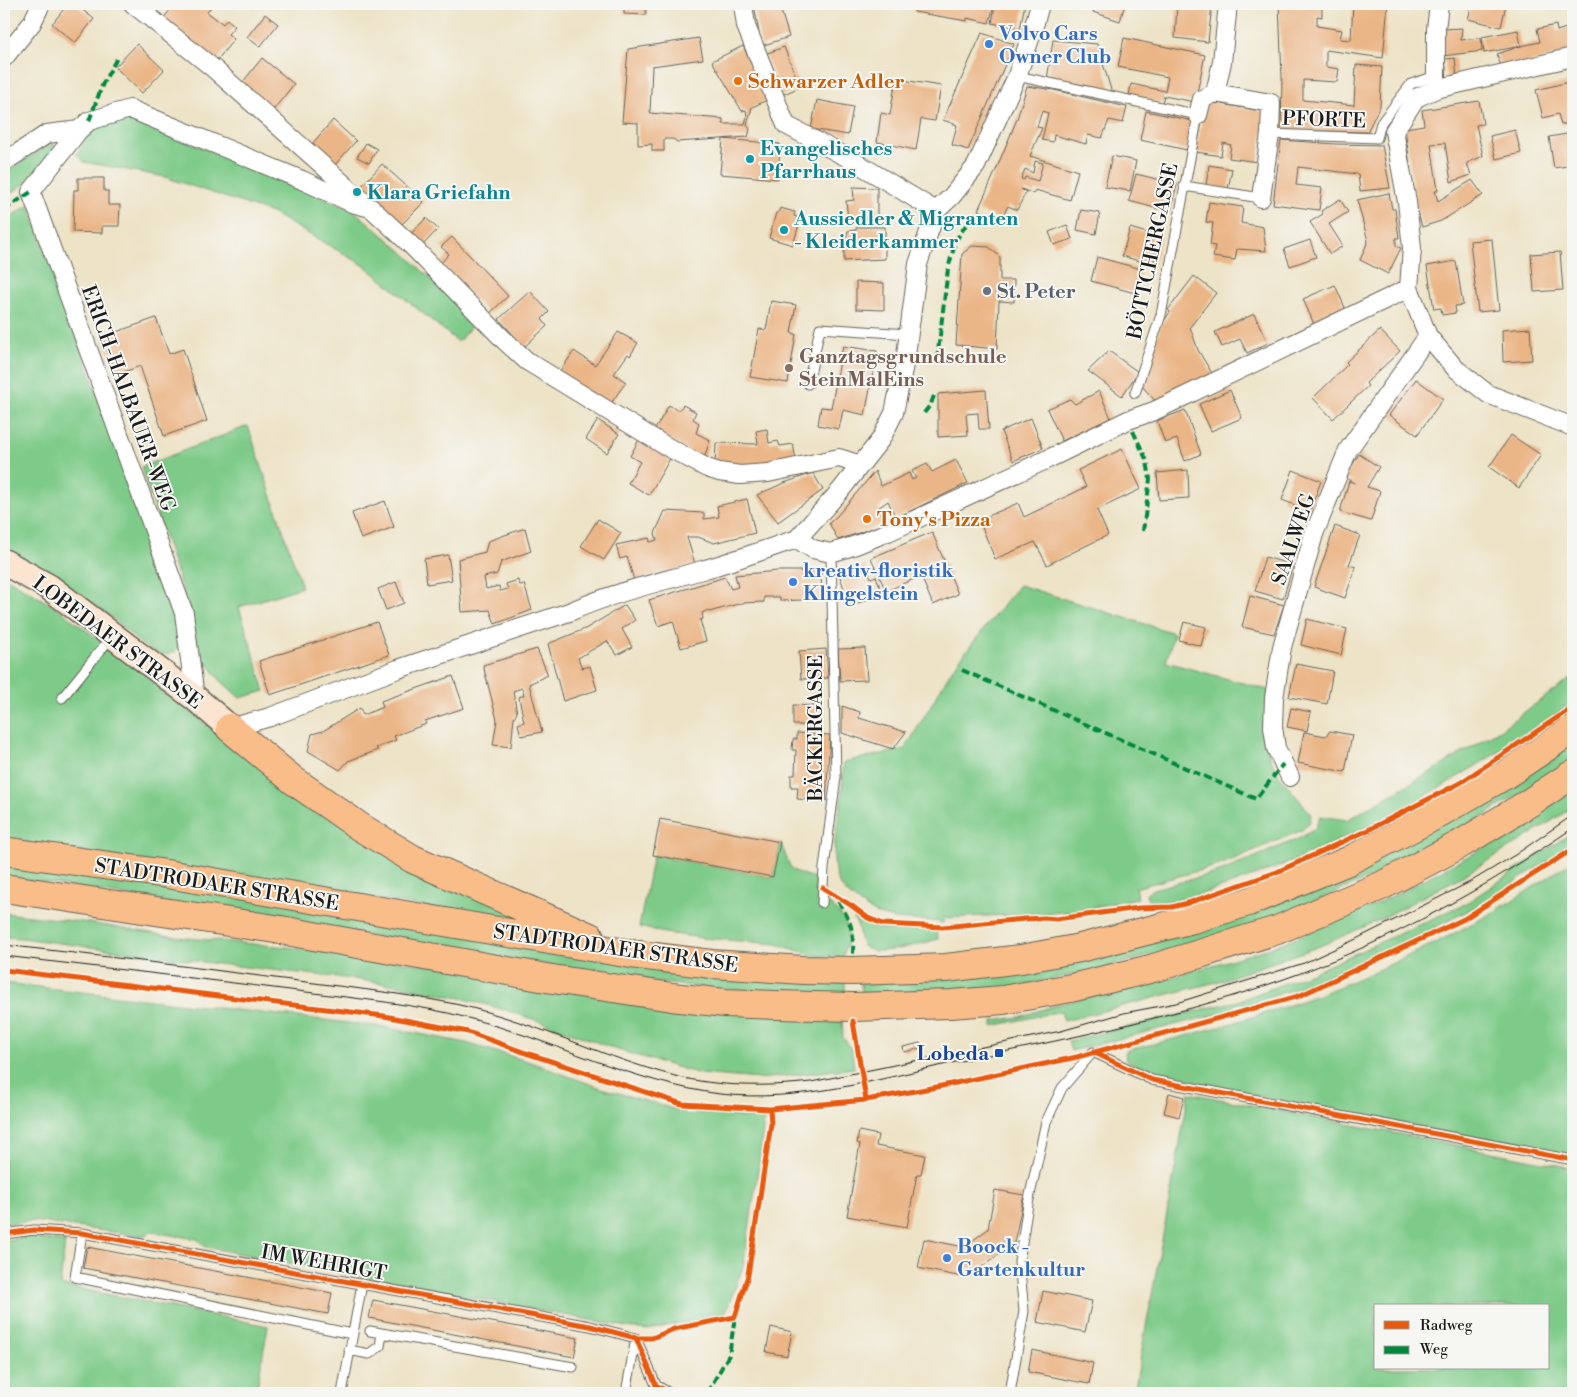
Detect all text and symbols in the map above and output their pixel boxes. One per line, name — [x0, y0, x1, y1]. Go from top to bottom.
place label: Volvo Cars Owner Club — [998, 22, 1111, 70]
marker: Volvo Cars Owner Club — [983, 38, 995, 50]
place label: Schwarzer Adler — [748, 70, 905, 95]
marker: Schwarzer Adler — [732, 75, 744, 87]
street label: PFORTE — [1281, 107, 1366, 134]
place label: Evangelisches Pfarrhaus — [760, 137, 892, 185]
marker: Evangelisches Pfarrhaus — [744, 153, 756, 165]
street label: BÖTTCHERGASSE — [1121, 161, 1184, 343]
place label: Klara Griefahn — [367, 181, 511, 206]
marker: Klara Griefahn — [351, 186, 363, 198]
place label: Aussiedler & Migranten - Kleiderkammer — [793, 207, 1019, 255]
marker: Aussiedler & Migranten - Kleiderkammer — [778, 224, 790, 236]
place label: St. Peter — [997, 280, 1076, 305]
street label: ERICH-HALBAUER-WEG — [75, 282, 180, 515]
marker: St. Peter — [981, 285, 993, 297]
place label: Ganztagsgrundschule SteinMalEins — [799, 345, 1007, 393]
marker: Ganztagsgrundschule SteinMalEins — [783, 362, 795, 374]
street label: SAALWEG — [1267, 490, 1322, 589]
place label: Tony's Pizza — [877, 508, 991, 533]
marker: Tony's Pizza — [861, 513, 873, 525]
place label: kreativ-floristik Klingelstein — [803, 559, 954, 607]
street label: LOBEDAER STRASSE — [27, 571, 207, 715]
marker: kreativ-floristik Klingelstein — [787, 576, 799, 588]
street label: BÄCKERGASSE — [803, 655, 829, 802]
street label: STADTRODAER STRASSE — [93, 854, 341, 917]
street label: STADTRODAER STRASSE — [492, 920, 740, 979]
place label: Lobeda — [917, 1042, 989, 1067]
marker: Lobeda — [993, 1047, 1005, 1059]
place label: Boock - Gartenkultur — [957, 1235, 1085, 1283]
street label: IM WEHRIGT — [259, 1240, 389, 1287]
marker: Boock - Gartenkultur — [941, 1252, 953, 1264]
legend — [1374, 1304, 1550, 1370]
text: Radweg — [1420, 1316, 1473, 1335]
text: Weg — [1419, 1340, 1448, 1359]

